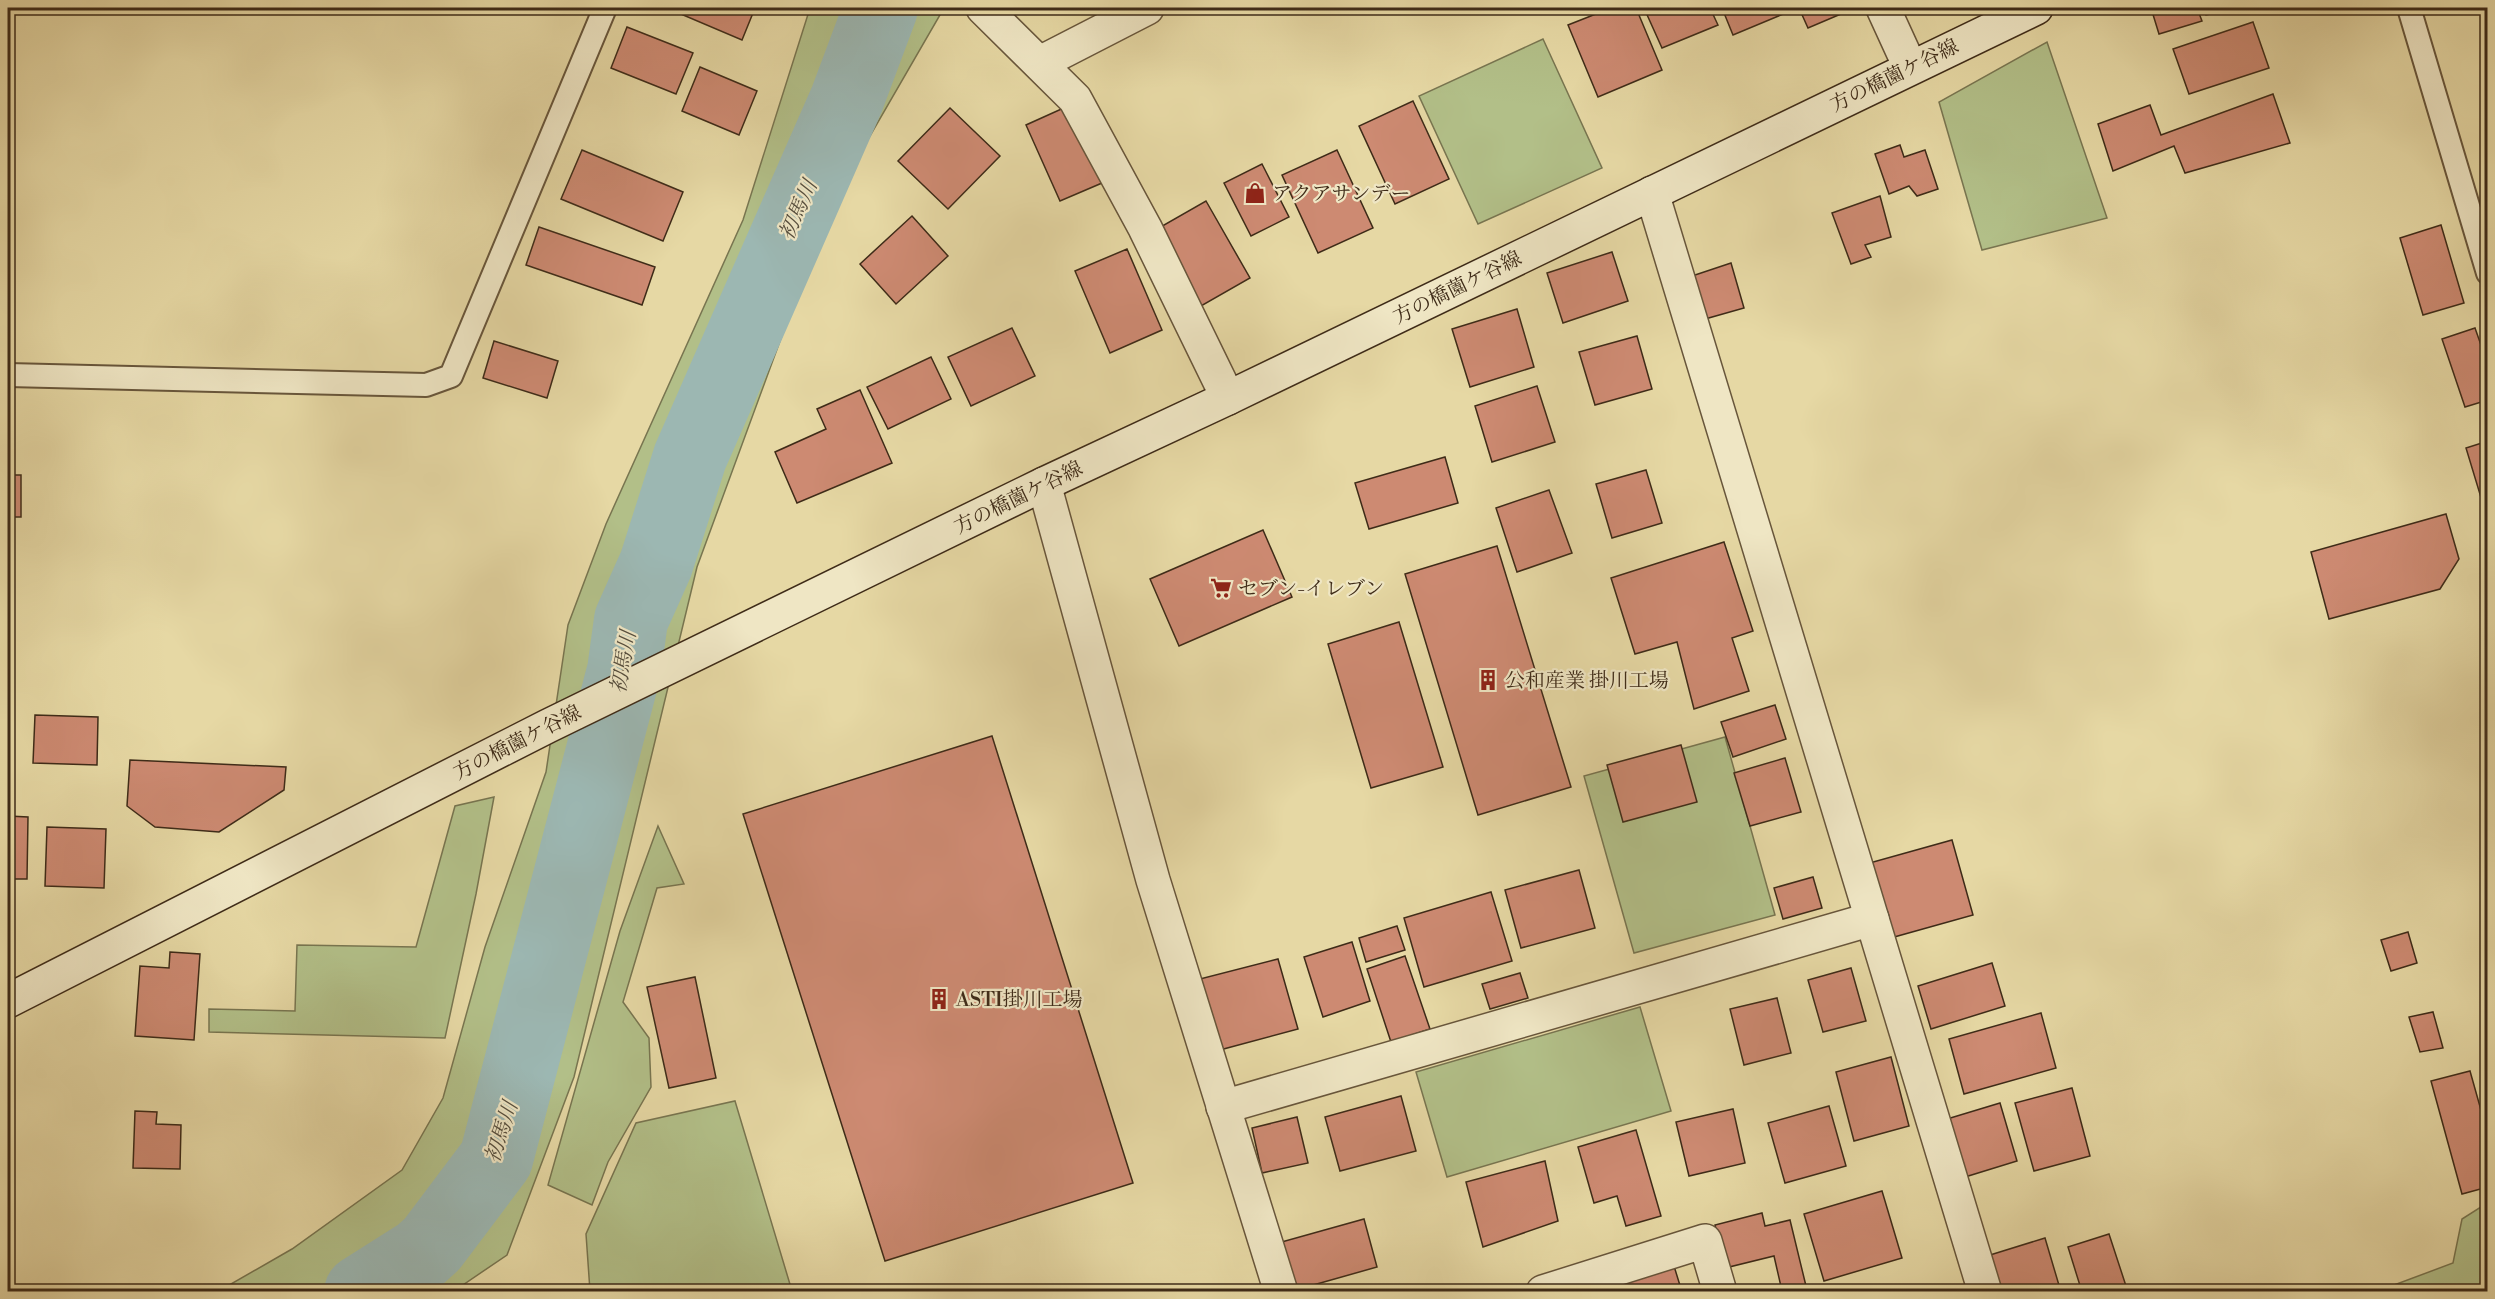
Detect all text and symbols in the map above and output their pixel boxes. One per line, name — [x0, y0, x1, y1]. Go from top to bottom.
street label: 方の橋薗ケ谷線 — [1826, 34, 1963, 118]
water label: 初馬川 — [774, 175, 824, 244]
shop icon: アクアサンデー — [1243, 181, 1267, 205]
place label: アクアサンデー — [1272, 182, 1410, 207]
street label: 方の橋薗ケ谷線 — [1389, 246, 1526, 330]
street label: 方の橋薗ケ谷線 — [950, 456, 1087, 540]
supermarket icon: セブン-イレブン — [1209, 576, 1233, 600]
place label: セブン-イレブン — [1238, 577, 1384, 602]
water label: 初馬川 — [606, 627, 643, 695]
building icon: 公和産業 掛川工場 — [1476, 668, 1500, 692]
place label: 公和産業 掛川工場 — [1505, 669, 1669, 694]
street label: 方の橋薗ケ谷線 — [450, 700, 586, 786]
building icon: ASTI掛川工場 — [927, 987, 951, 1011]
place label: ASTI掛川工場 — [955, 988, 1083, 1013]
water label: 初馬川 — [480, 1096, 525, 1166]

